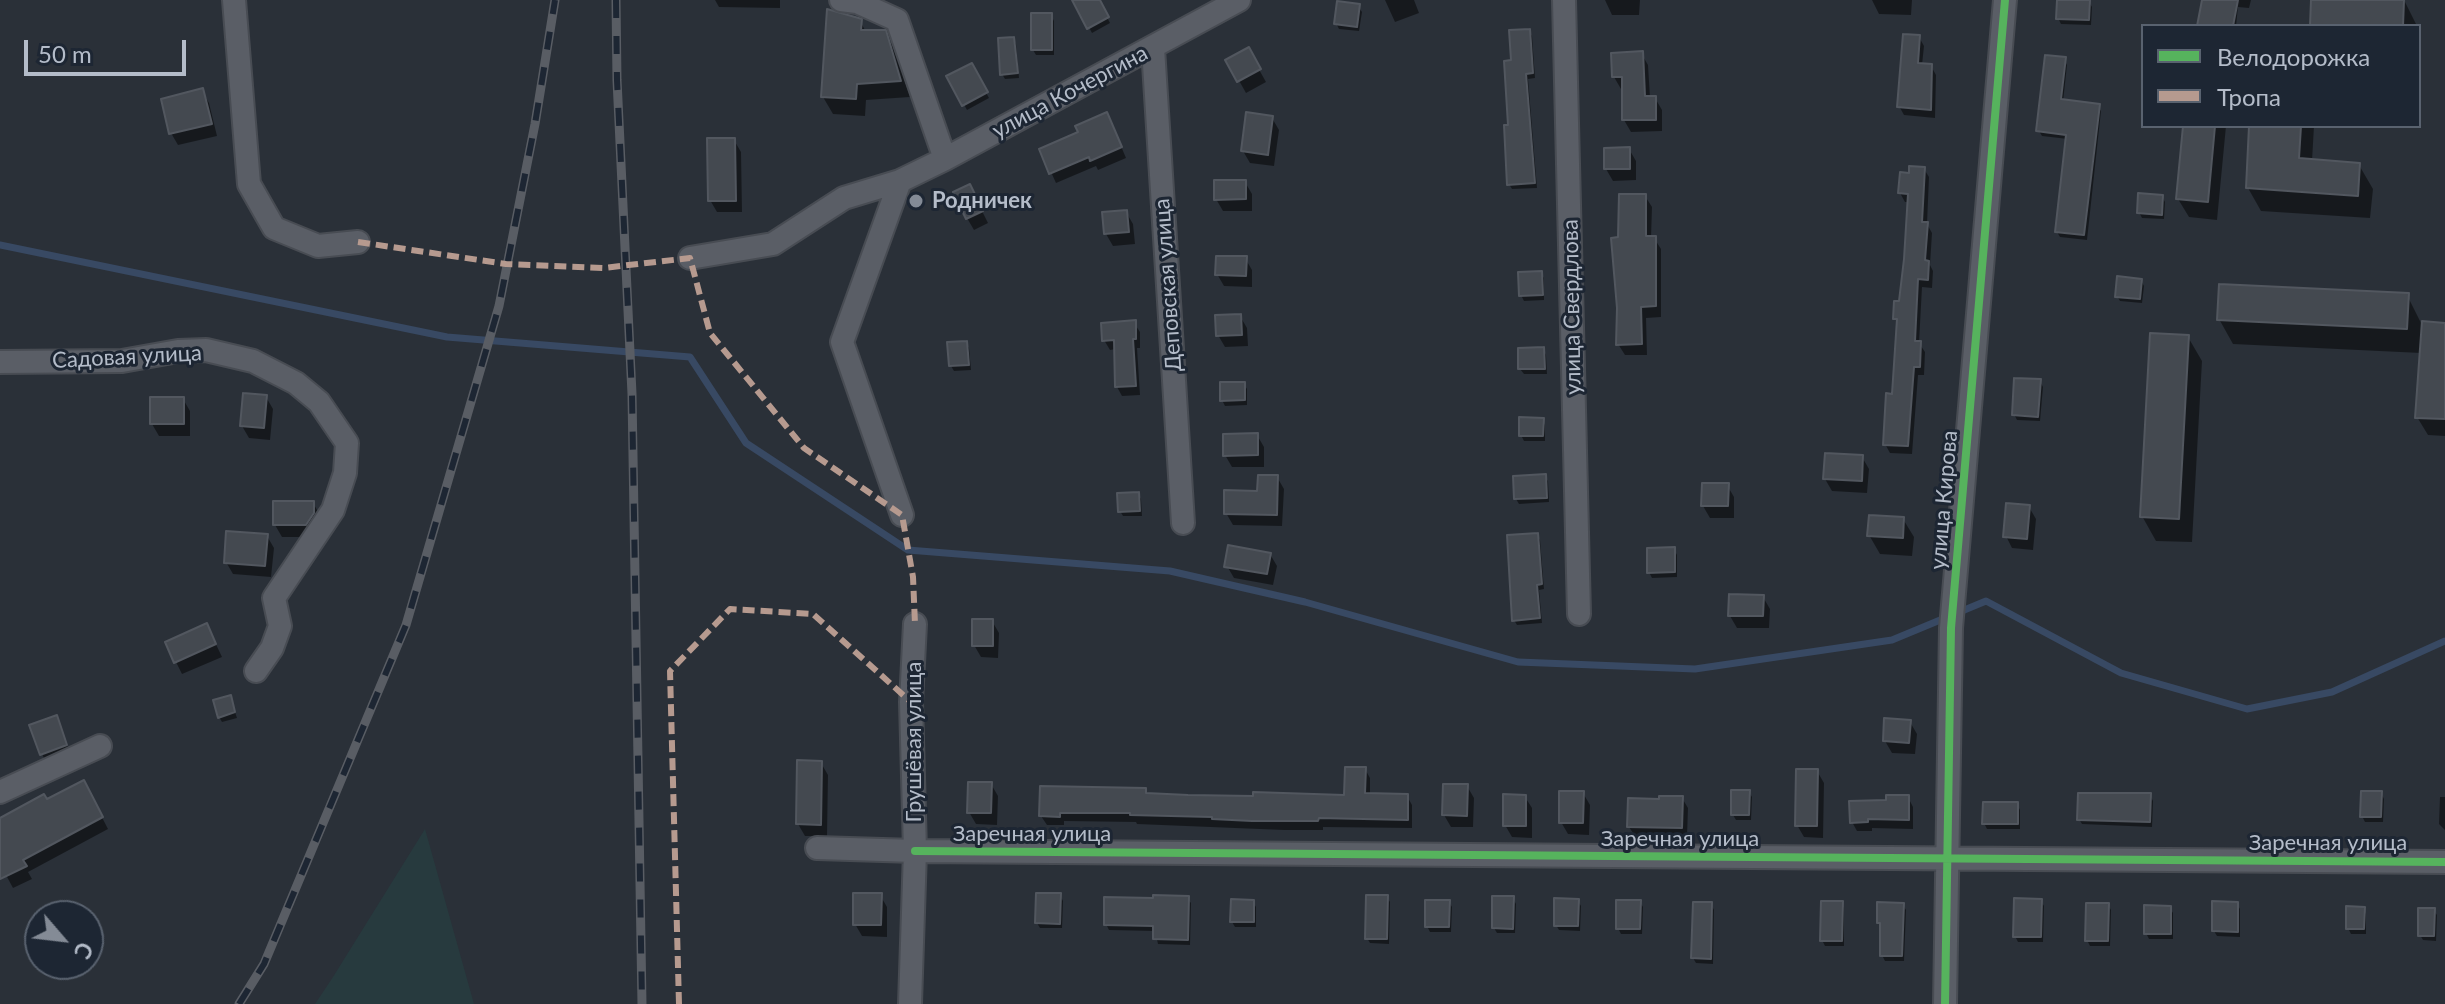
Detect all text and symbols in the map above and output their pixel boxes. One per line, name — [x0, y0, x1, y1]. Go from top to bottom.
scale bar — [28, 24, 190, 74]
legend — [2141, 24, 2421, 128]
text: 50 m — [38, 39, 92, 68]
street label: улица Кочергина — [988, 40, 1152, 144]
text: Велодорожка — [2217, 42, 2370, 71]
text: Тропа — [2217, 82, 2281, 111]
place label: Родничек — [932, 188, 1032, 214]
marker: Родничек — [907, 192, 925, 210]
street label: Деповская улица — [1149, 198, 1187, 372]
street label: улица Свердлова — [1557, 219, 1587, 395]
street label: Садовая улица — [51, 340, 203, 374]
street label: улица Кирова — [1925, 429, 1963, 571]
street label: Грушёвая улица — [901, 662, 927, 822]
street label: Заречная улица — [953, 821, 1111, 847]
street label: Заречная улица — [1601, 826, 1759, 852]
street label: Заречная улица — [2249, 830, 2407, 856]
north arrow — [24, 900, 104, 980]
text: С — [69, 938, 99, 963]

